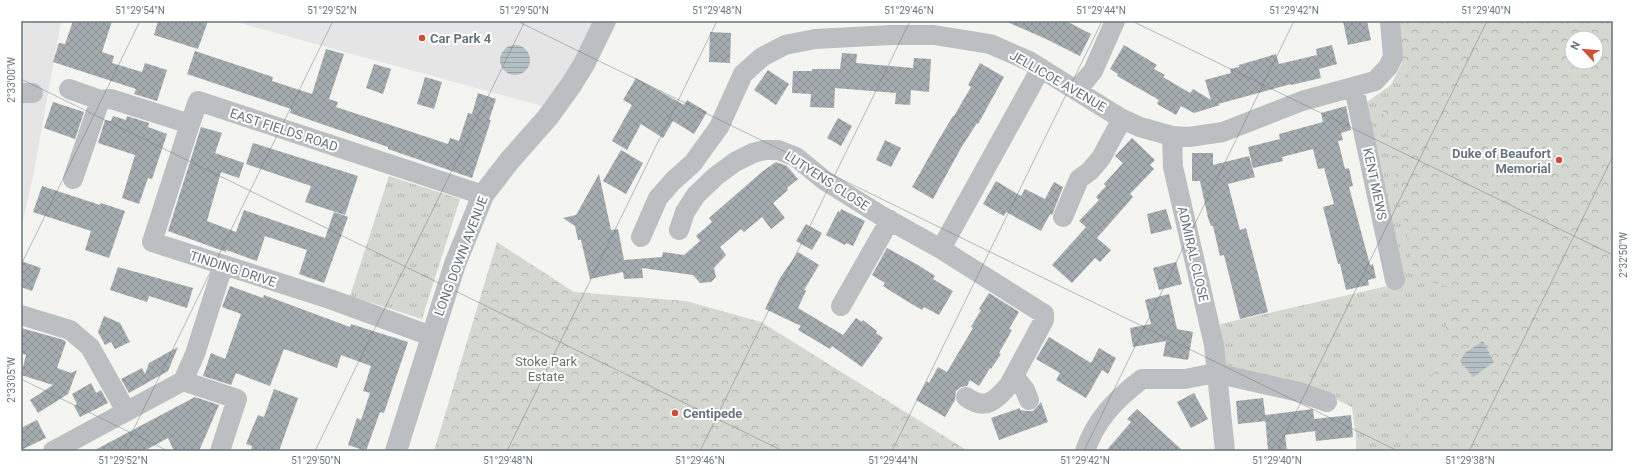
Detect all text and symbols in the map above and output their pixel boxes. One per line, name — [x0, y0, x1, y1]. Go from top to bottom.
text: 51°29'54"N — [115, 5, 165, 16]
text: 51°29'52"N — [307, 5, 357, 16]
text: 51°29'50"N — [499, 5, 549, 16]
text: 51°29'48"N — [692, 5, 742, 16]
text: 51°29'46"N — [884, 5, 934, 16]
text: 51°29'44"N — [1076, 5, 1126, 16]
text: 51°29'42"N — [1269, 5, 1319, 16]
text: 51°29'40"N — [1461, 5, 1511, 16]
north arrow — [1564, 30, 1604, 70]
place label: Car Park 4 — [430, 31, 492, 46]
marker: Car Park 4 — [417, 33, 427, 43]
text: N — [1568, 39, 1583, 52]
street label: JELLICOE AVENUE — [1007, 47, 1109, 115]
text: 2°33'00"W — [6, 57, 17, 103]
street label: EAST FIELDS ROAD — [228, 105, 340, 155]
place label: Duke of Beaufort Memorial — [1452, 146, 1552, 176]
street label: KENT MEWS — [1360, 147, 1390, 222]
street label: LUTYENS CLOSE — [782, 148, 872, 214]
marker: Duke of Beaufort Memorial — [1554, 155, 1564, 165]
street label: LONG DOWN AVENUE — [431, 194, 491, 318]
street label: ADMIRAL CLOSE — [1175, 205, 1211, 303]
text: 2°32'50"W — [1618, 232, 1629, 278]
street label: TINDING DRIVE — [188, 248, 278, 290]
park label: Stoke Park Estate — [515, 354, 577, 384]
text: 2°33'05"W — [6, 357, 17, 403]
place label: Centipede — [683, 406, 742, 421]
marker: Centipede — [670, 408, 680, 418]
text: 51°29'52"N — [98, 455, 148, 466]
text: 51°29'50"N — [291, 455, 341, 466]
text: 51°29'48"N — [483, 455, 533, 466]
text: 51°29'46"N — [675, 455, 725, 466]
text: 51°29'44"N — [868, 455, 918, 466]
text: 51°29'42"N — [1060, 455, 1110, 466]
text: 51°29'40"N — [1252, 455, 1302, 466]
text: 51°29'38"N — [1445, 455, 1495, 466]

